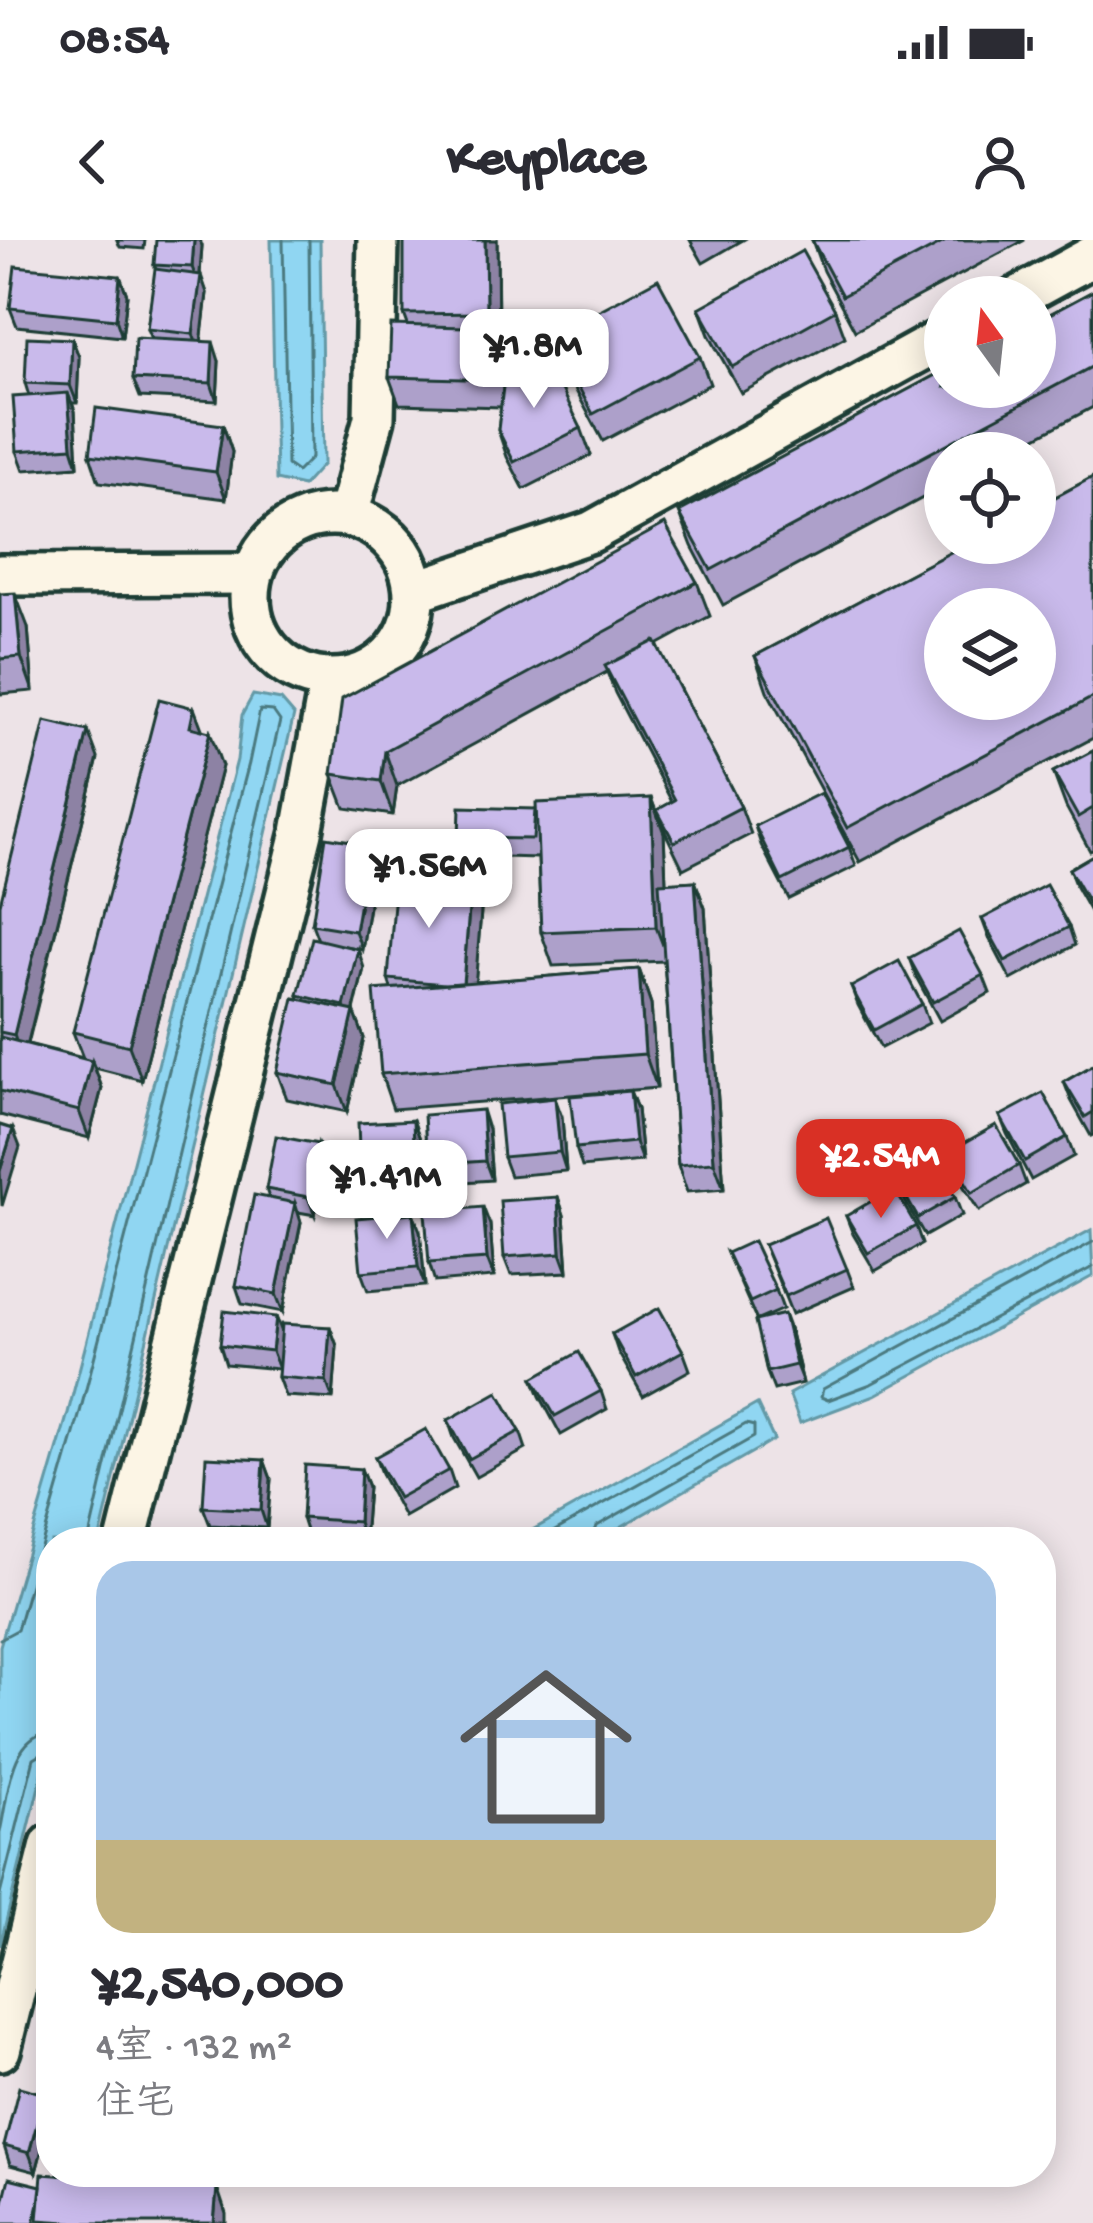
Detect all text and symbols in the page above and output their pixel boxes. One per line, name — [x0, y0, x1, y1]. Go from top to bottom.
text: 08:54 — [60, 16, 169, 69]
icon: back — [60, 129, 126, 195]
icon: person — [967, 129, 1033, 195]
text: Keyplace — [447, 130, 646, 194]
north arrow — [924, 276, 1056, 408]
map controls — [924, 276, 1056, 720]
pin: ¥1.8M — [450, 309, 618, 411]
text: ¥1.8M — [487, 325, 581, 371]
button: locate — [924, 432, 1056, 564]
button: layers — [924, 588, 1056, 720]
pin: ¥1.56M — [331, 829, 527, 931]
text: ¥1.56M — [372, 845, 486, 891]
pin: ¥2.54M — [783, 1119, 979, 1221]
text: ¥2.54M — [823, 1135, 939, 1181]
pin: ¥1.41M — [289, 1140, 485, 1242]
text: ¥1.41M — [333, 1156, 441, 1202]
icon: home — [438, 1639, 654, 1855]
text: ¥2,540,000 — [96, 1957, 343, 2017]
text: 4室 · 132 m² — [96, 2027, 292, 2073]
text: 住宅 — [96, 2083, 174, 2129]

